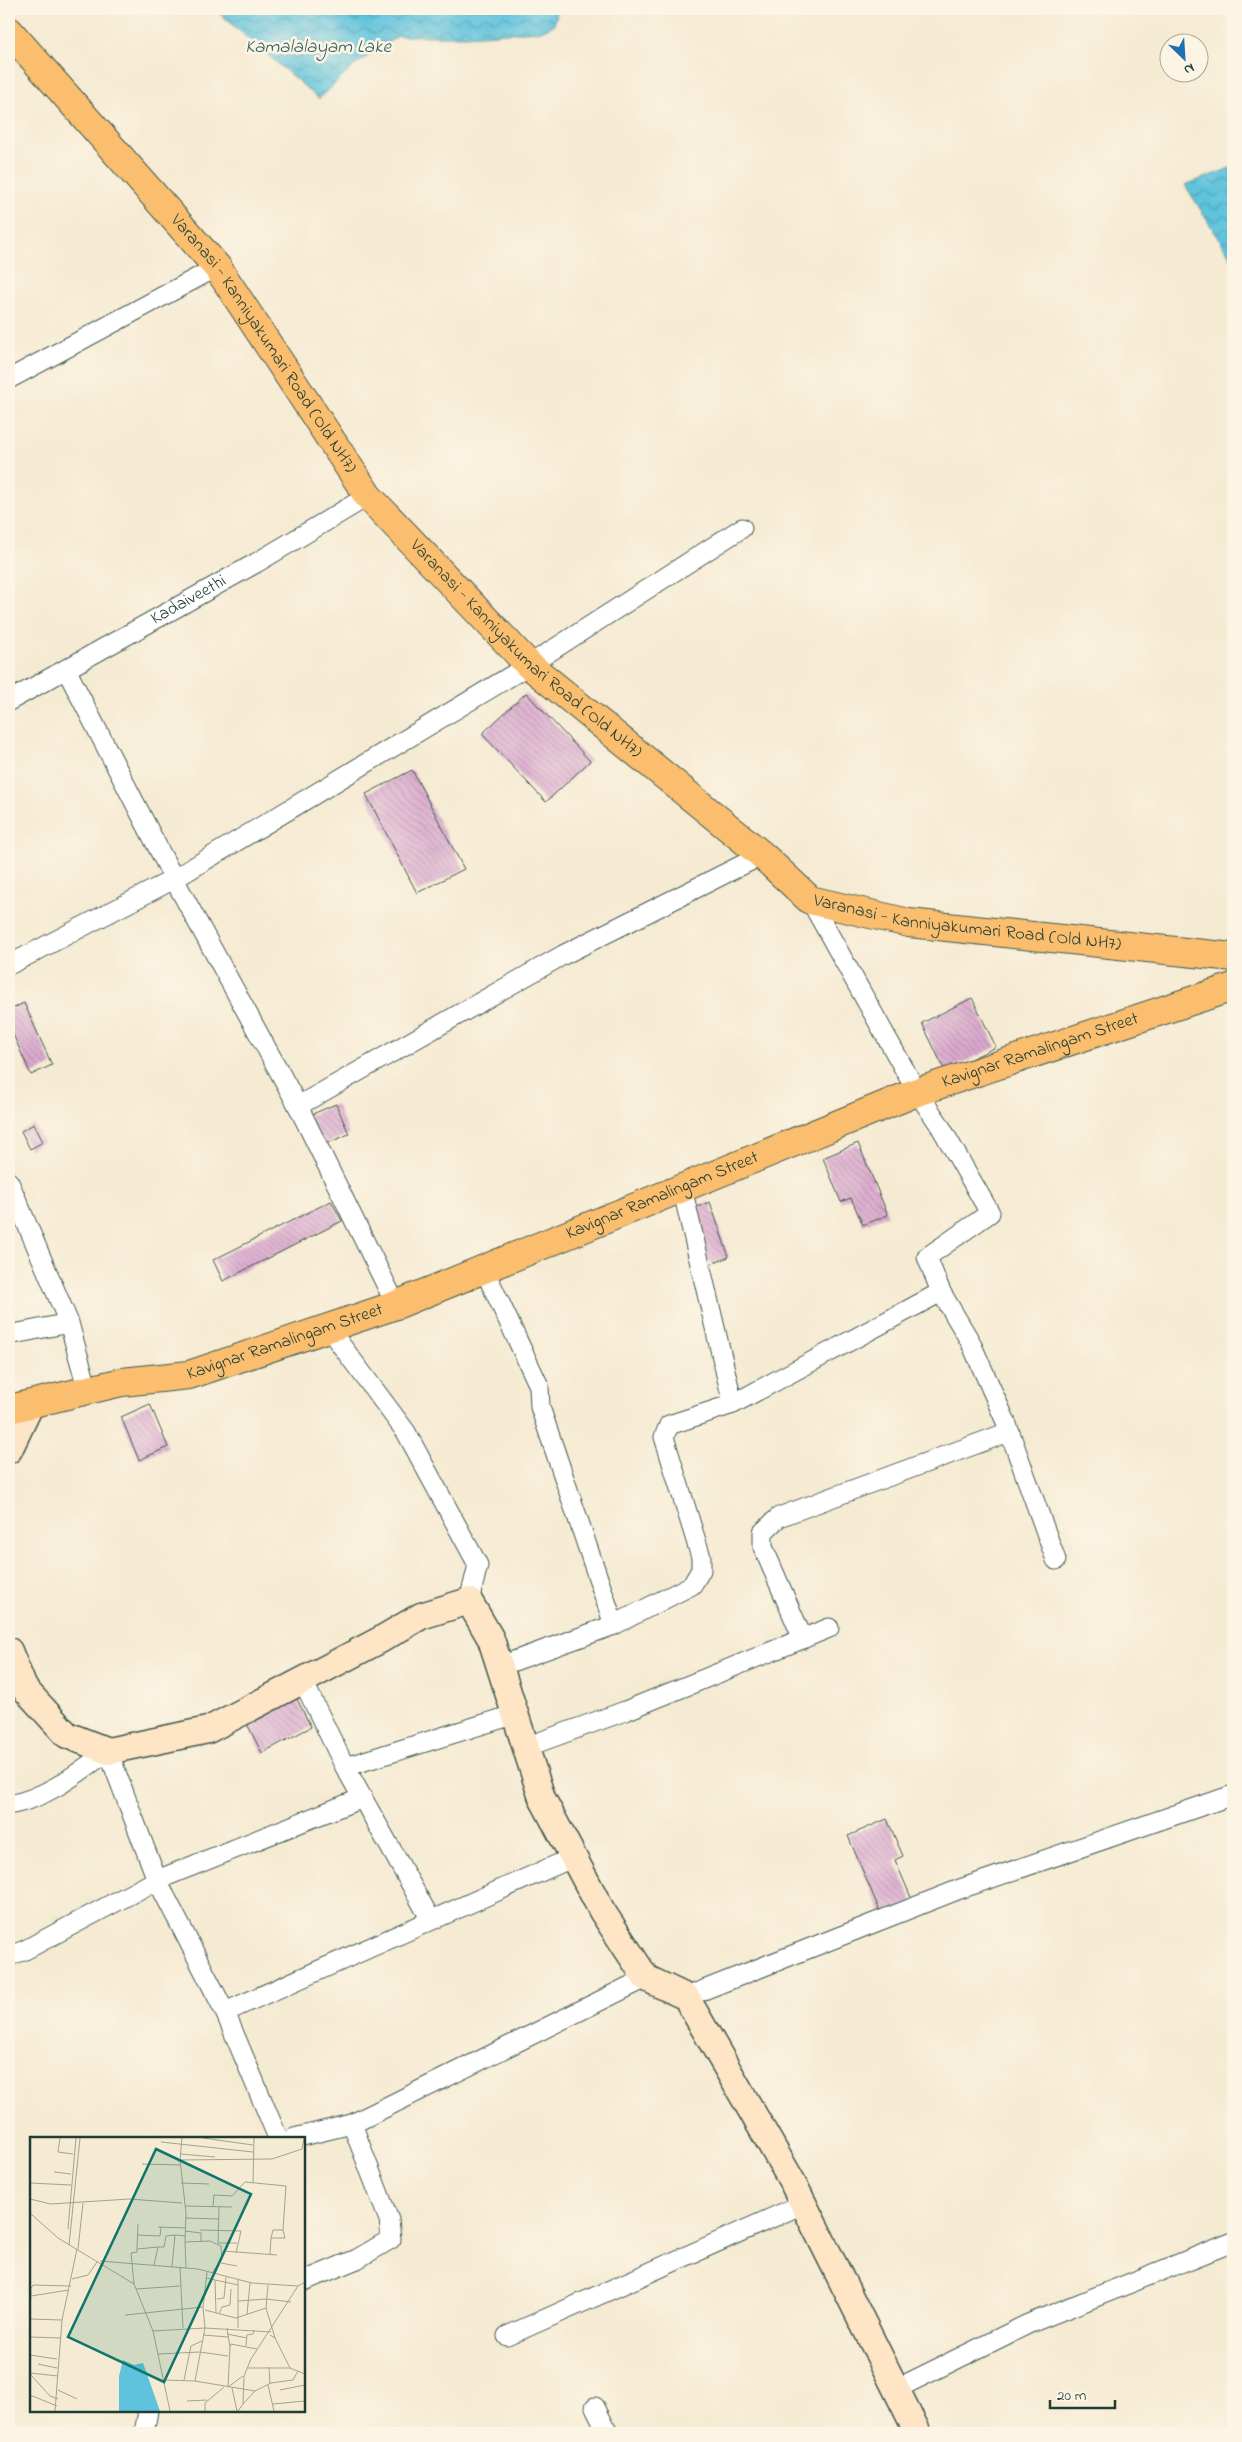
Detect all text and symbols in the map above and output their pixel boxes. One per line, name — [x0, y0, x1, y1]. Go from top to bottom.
north arrow — [1160, 32, 1210, 82]
water label: Kamalalayam Lake — [245, 34, 392, 61]
text: N — [1180, 57, 1198, 80]
street label: Varanasi - Kanniyakumari Road (Old NH7) — [163, 208, 363, 479]
street label: Varanasi - Kanniyakumari Road (Old NH7) — [403, 533, 647, 765]
street label: Kadaiveethi — [146, 569, 231, 632]
street label: Varanasi - Kanniyakumari Road (Old NH7) — [810, 888, 1122, 958]
street label: Kavignar Ramalingam Street — [939, 1006, 1142, 1096]
street label: Kavignar Ramalingam Street — [562, 1145, 763, 1247]
street label: Kavignar Ramalingam Street — [183, 1297, 387, 1388]
inset map — [30, 2137, 305, 2412]
scale bar — [1050, 2377, 1114, 2409]
text: 20 m — [1057, 2385, 1087, 2407]

